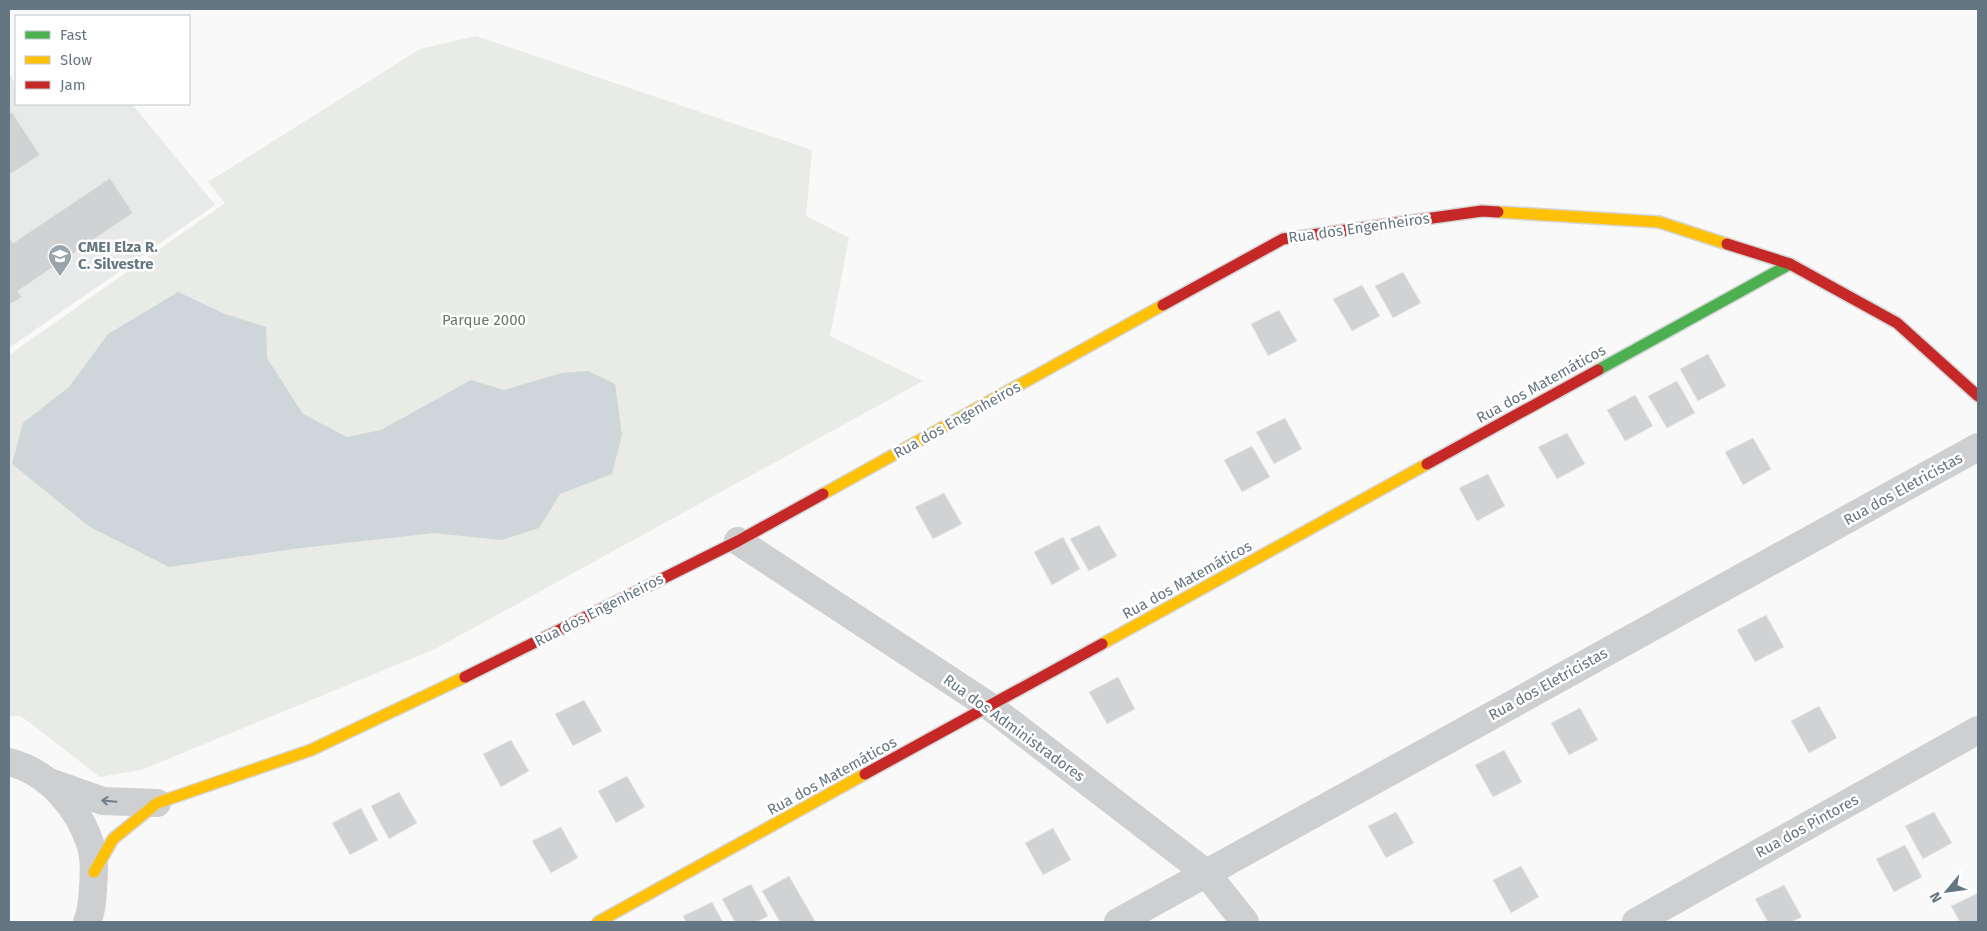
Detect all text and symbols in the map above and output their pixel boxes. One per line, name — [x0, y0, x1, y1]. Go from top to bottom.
legend — [15, 15, 190, 105]
text: Fast — [60, 26, 87, 44]
text: Slow — [60, 51, 92, 69]
text: Jam — [60, 76, 86, 94]
street label: Rua dos Engenheiros — [1287, 209, 1431, 247]
place label: CMEI Elza R. C. Silvestre — [78, 238, 158, 273]
school or university icon: CMEI Elza R. C. Silvestre — [47, 243, 73, 277]
park label: Parque 2000 — [442, 311, 526, 329]
street label: Rua dos Matemáticos — [1473, 341, 1609, 427]
street label: Rua dos Engenheiros — [890, 378, 1024, 462]
street label: Rua dos Eletricistas — [1840, 449, 1966, 529]
street label: Rua dos Matemáticos — [1119, 537, 1255, 623]
street label: Rua dos Engenheiros — [532, 570, 666, 650]
street label: Rua dos Eletricistas — [1485, 644, 1611, 724]
street label: Rua dos Administradores — [940, 671, 1088, 785]
street label: Rua dos Matemáticos — [764, 733, 900, 819]
street label: Rua dos Pintores — [1752, 790, 1862, 862]
one-way arrow — [101, 796, 117, 805]
north arrow — [1922, 866, 1972, 916]
text: N — [1926, 889, 1946, 905]

